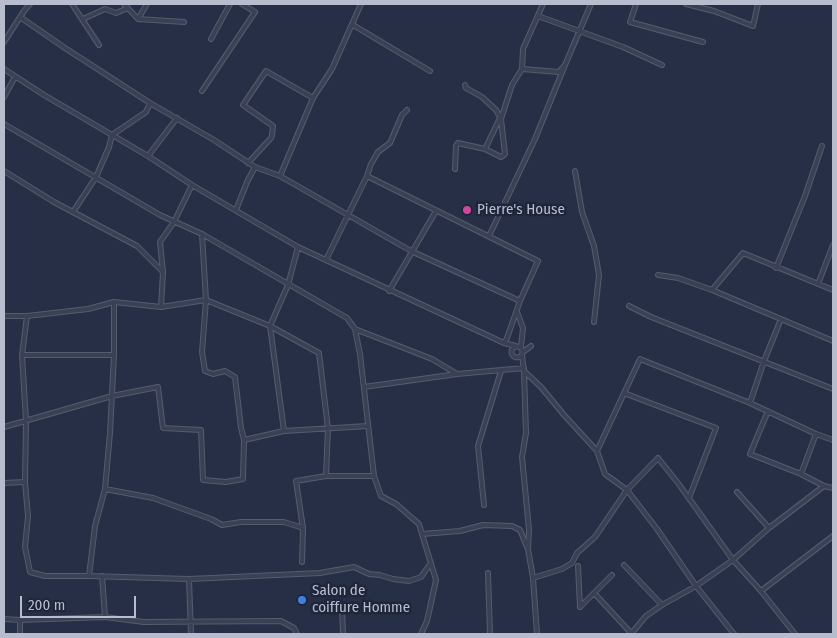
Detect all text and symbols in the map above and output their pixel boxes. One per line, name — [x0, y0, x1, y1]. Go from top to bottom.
place label: Pierre's House — [477, 201, 565, 219]
marker: Pierre's House — [461, 204, 473, 216]
place label: Salon de coiffure Homme — [312, 582, 410, 617]
scale bar — [22, 586, 139, 618]
marker: Salon de coiffure Homme — [296, 594, 308, 606]
text: 200 m — [28, 596, 65, 614]

